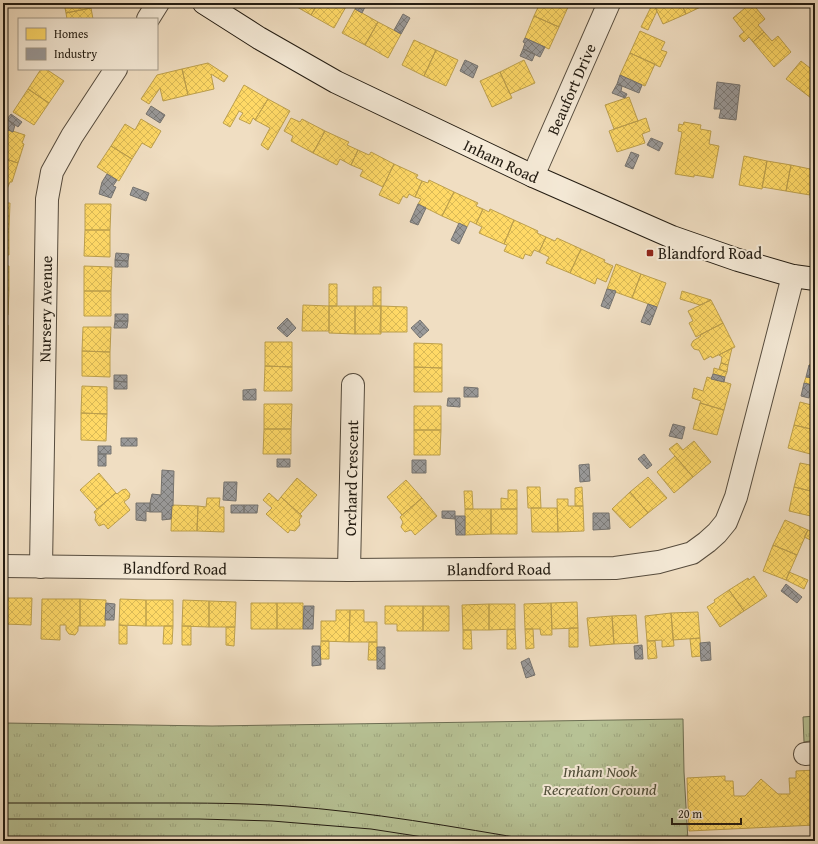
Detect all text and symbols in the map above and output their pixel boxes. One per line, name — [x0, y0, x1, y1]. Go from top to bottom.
legend — [18, 18, 158, 70]
text: Homes — [54, 25, 89, 42]
street label: Beaufort Drive — [541, 39, 602, 139]
text: Industry — [54, 45, 97, 62]
street label: Inham Road — [460, 133, 543, 189]
place label: Blandford Road — [658, 241, 762, 265]
marker: Blandford Road — [645, 248, 655, 258]
street label: Nursery Avenue — [32, 255, 58, 363]
street label: Orchard Crescent — [338, 419, 364, 536]
street label: Blandford Road — [123, 555, 228, 581]
street label: Blandford Road — [447, 556, 552, 581]
park label: Inham Nook Recreation Ground — [542, 759, 657, 801]
scale bar — [672, 800, 741, 826]
text: 20 m — [678, 805, 702, 822]

